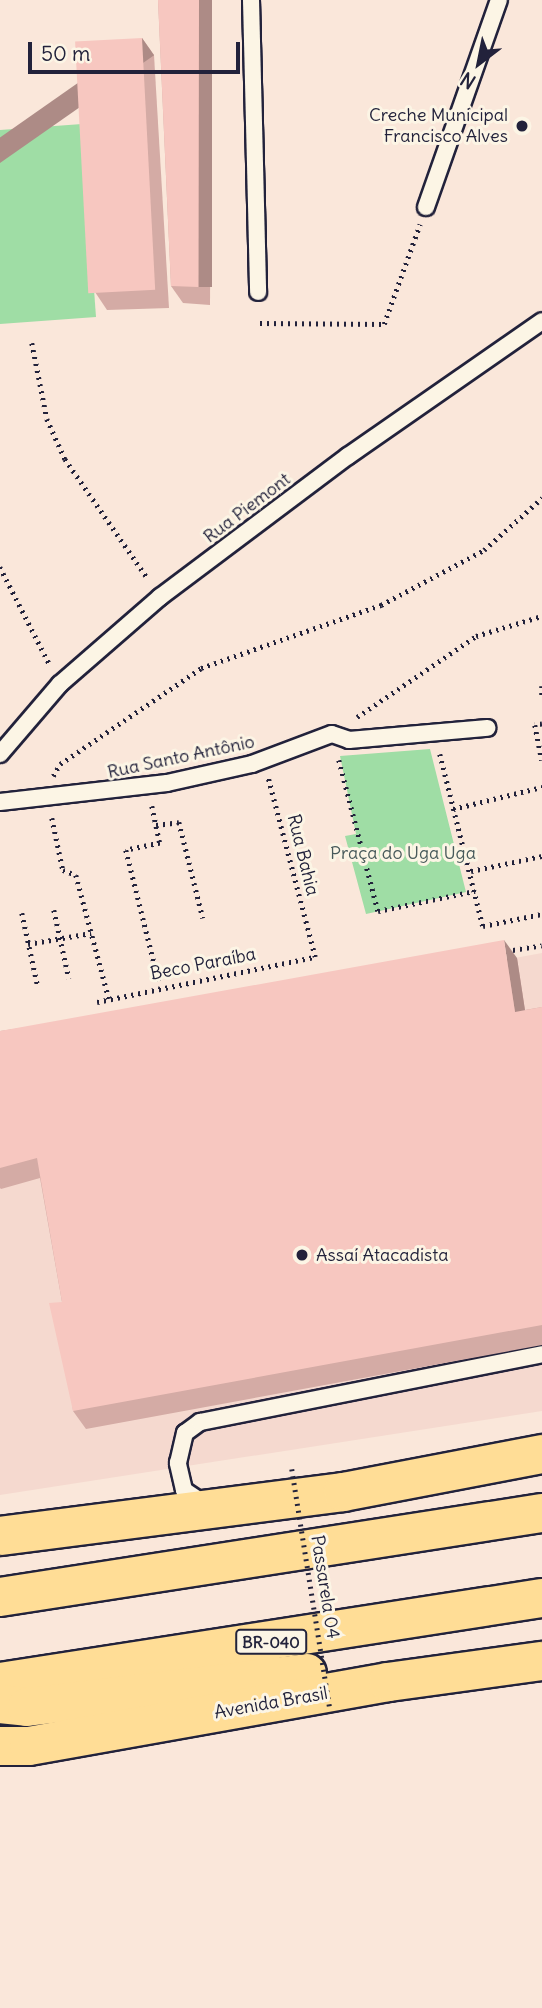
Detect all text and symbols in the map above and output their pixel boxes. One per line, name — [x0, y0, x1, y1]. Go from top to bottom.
scale bar — [32, 28, 243, 72]
north arrow — [444, 28, 514, 98]
text: 50 m — [41, 40, 90, 67]
text: N — [456, 67, 480, 94]
place label: Creche Municipal Francisco Alves — [369, 105, 508, 148]
marker: Creche Municipal Francisco Alves — [514, 118, 530, 134]
street label: Rua Piemont — [199, 468, 295, 548]
street label: Rua Santo Antônio — [105, 731, 257, 783]
street label: Rua Bahia — [282, 812, 324, 898]
park label: Praça do Uga Uga — [330, 842, 476, 864]
street label: Beco Paraíba — [148, 943, 258, 985]
place label: Assaí Atacadista — [316, 1244, 449, 1266]
marker: Assaí Atacadista — [294, 1247, 310, 1263]
street label: Passarela 04 — [306, 1534, 344, 1640]
road number: BR-040 — [234, 1630, 308, 1654]
street label: Avenida Brasil — [213, 1682, 329, 1724]

